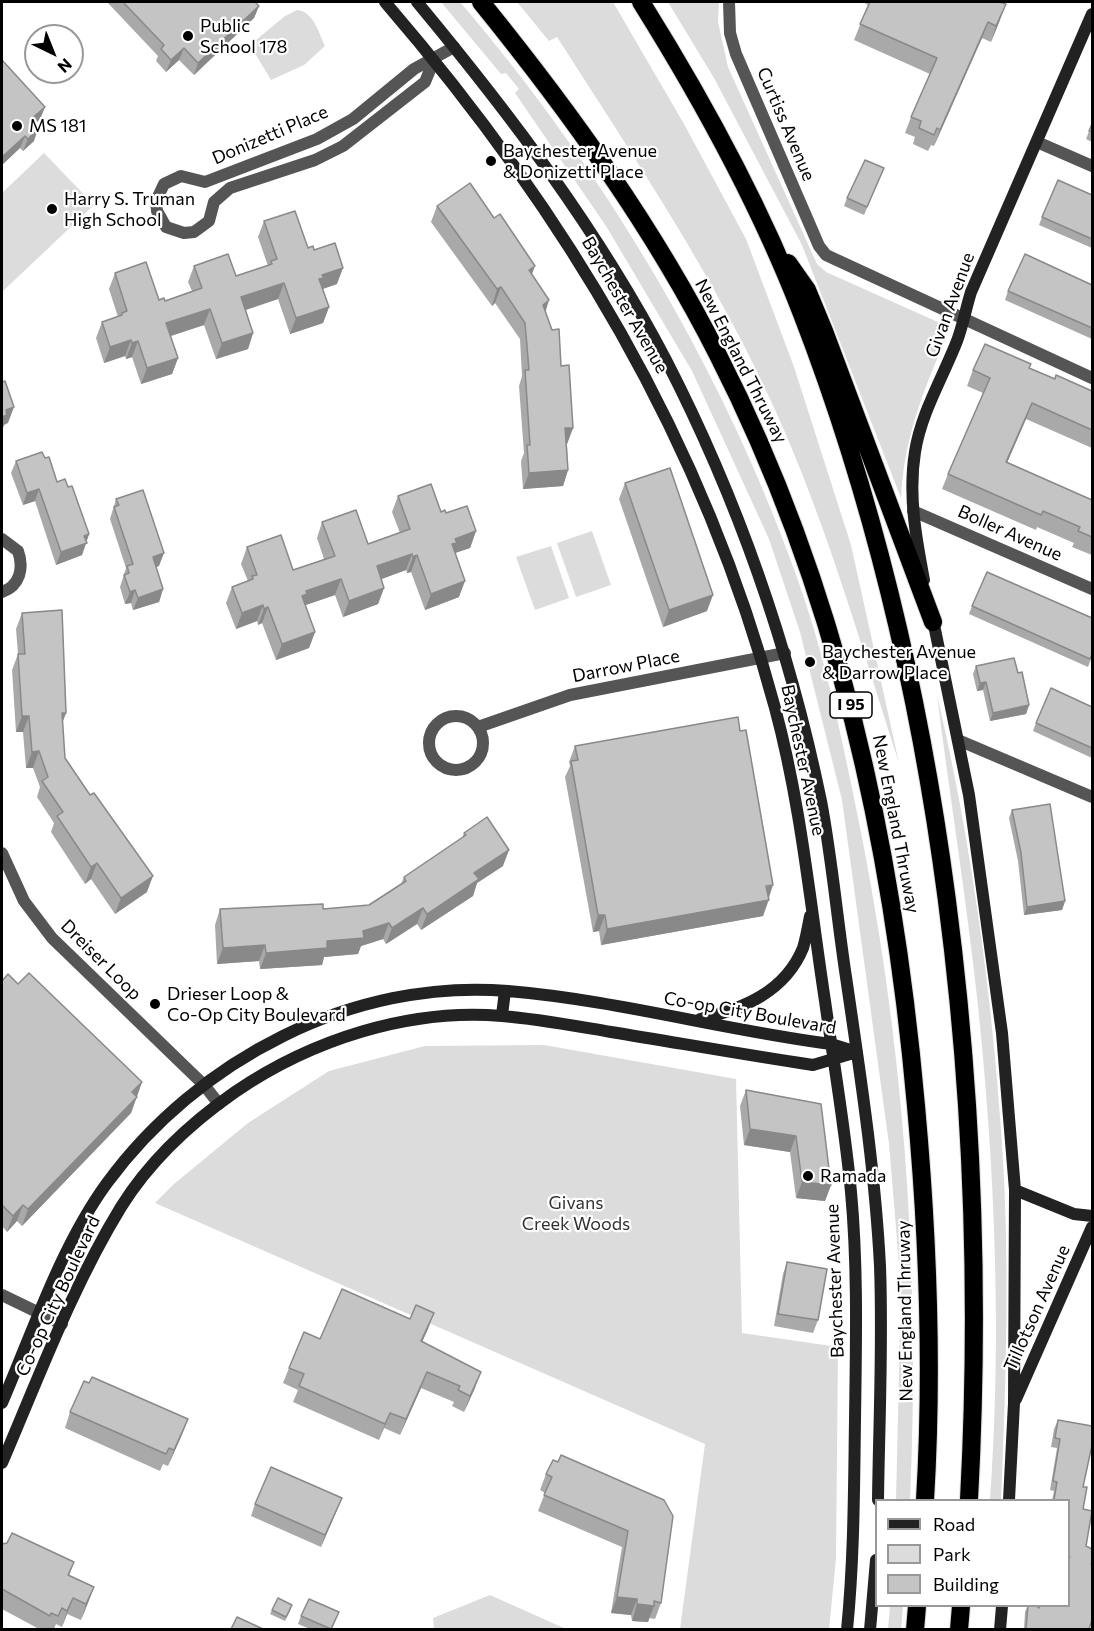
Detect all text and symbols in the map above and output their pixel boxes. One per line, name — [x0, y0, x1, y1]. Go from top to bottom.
place label: Public School 178 — [200, 15, 287, 57]
north arrow — [24, 24, 84, 84]
marker: Public School 178 — [181, 29, 195, 43]
text: N — [54, 55, 76, 77]
street label: Curtiss Avenue — [752, 64, 820, 184]
street label: Donizetti Place — [209, 101, 331, 169]
place label: MS 181 — [29, 115, 87, 137]
marker: MS 181 — [10, 119, 24, 133]
place label: Baychester Avenue & Donizetti Place — [503, 140, 657, 182]
marker: Baychester Avenue & Donizetti Place — [484, 154, 498, 168]
place label: Harry S. Truman High School — [64, 188, 195, 230]
marker: Harry S. Truman High School — [45, 202, 59, 216]
street label: Baychester Avenue — [577, 233, 673, 377]
street label: Givan Avenue — [921, 250, 979, 360]
street label: New England Thruway — [690, 275, 792, 447]
street label: Boller Avenue — [955, 500, 1065, 566]
place label: Baychester Avenue & Darrow Place — [822, 641, 976, 684]
street label: Darrow Place — [571, 645, 681, 687]
marker: Baychester Avenue & Darrow Place — [803, 655, 817, 669]
street label: Baychester Avenue — [776, 682, 830, 838]
road number: I 95 — [830, 692, 872, 718]
street label: New England Thruway — [868, 733, 924, 915]
street label: Dreiser Loop — [56, 915, 146, 1005]
place label: Drieser Loop & Co-Op City Boulevard — [167, 983, 346, 1026]
street label: Co-op City Boulevard — [662, 987, 838, 1039]
marker: Drieser Loop & Co-Op City Boulevard — [148, 997, 162, 1011]
place label: Ramada — [820, 1165, 886, 1187]
marker: Ramada — [801, 1169, 815, 1183]
park label: Givans Creek Woods — [522, 1192, 630, 1234]
street label: Baychester Avenue — [822, 1204, 848, 1358]
street label: Co-op City Boulevard — [11, 1212, 105, 1380]
street label: New England Thruway — [893, 1220, 917, 1402]
street label: Tillotson Avenue — [999, 1241, 1075, 1375]
legend — [875, 1499, 1070, 1607]
text: Road — [933, 1513, 975, 1535]
text: Park — [933, 1543, 971, 1565]
text: Building — [933, 1573, 999, 1595]

